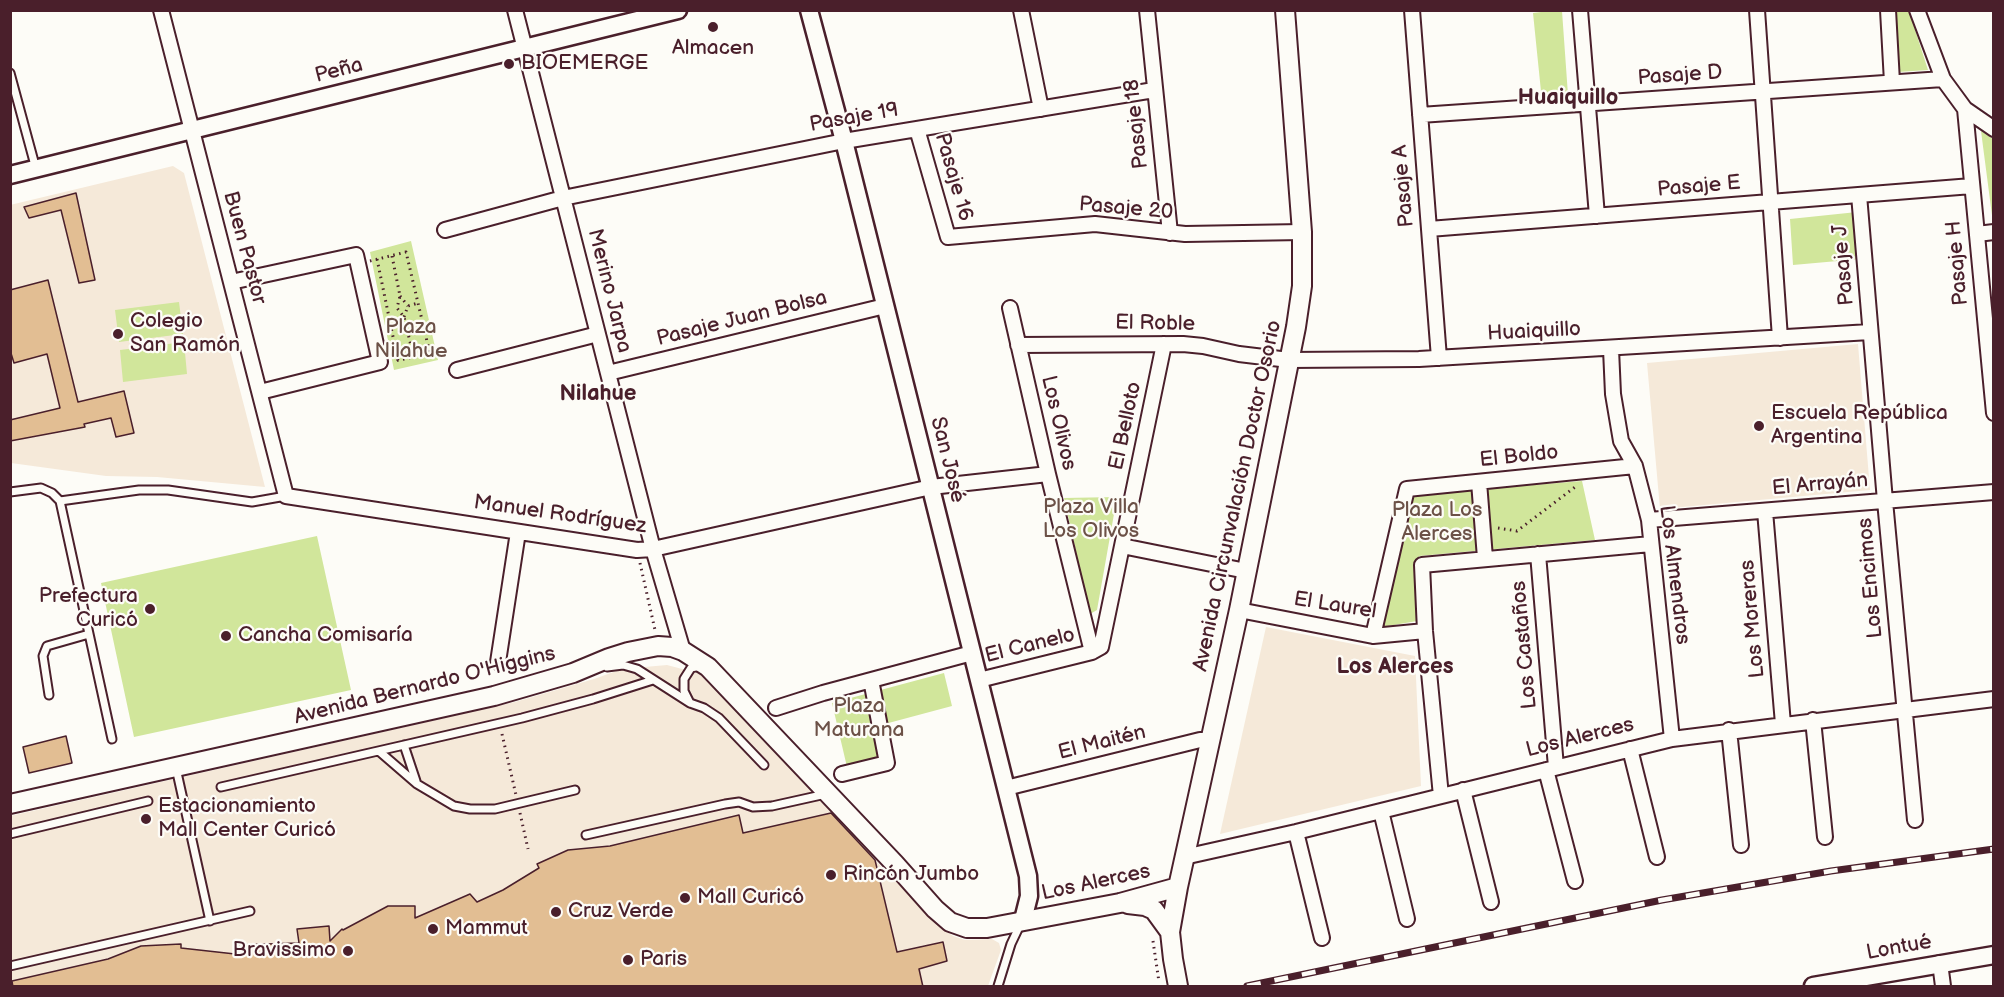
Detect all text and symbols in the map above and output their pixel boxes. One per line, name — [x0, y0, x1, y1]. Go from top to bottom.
marker: Almacen — [706, 20, 720, 34]
place label: Almacen — [672, 36, 754, 62]
place label: BIOEMERGE — [521, 51, 648, 77]
street label: Peña — [312, 53, 366, 89]
marker: BIOEMERGE — [502, 57, 516, 71]
street label: Pasaje D — [1637, 60, 1723, 92]
street label: Pasaje 18 — [1120, 78, 1154, 170]
district label: Huaiquillo — [1518, 85, 1618, 111]
street label: Pasaje 19 — [808, 98, 900, 138]
street label: Pasaje 16 — [928, 130, 978, 224]
street label: Pasaje A — [1388, 144, 1420, 228]
street label: Pasaje E — [1656, 171, 1742, 203]
street label: Buen Pastor — [217, 189, 271, 307]
street label: Pasaje 20 — [1078, 192, 1174, 226]
street label: Pasaje H — [1942, 220, 1974, 306]
street label: Pasaje J — [1828, 224, 1860, 306]
street label: Merino Jarpa — [581, 227, 637, 355]
street label: Pasaje Juan Bolsa — [654, 286, 830, 352]
place label: Colegio San Ramón — [130, 309, 240, 359]
street label: El Roble — [1115, 311, 1195, 337]
park label: Plaza Nilahue — [375, 315, 447, 365]
street label: Huaiquillo — [1486, 317, 1582, 347]
street label: Avenida Circunvalación Doctor Osorio — [1188, 318, 1288, 674]
marker: Colegio San Ramón — [111, 327, 125, 341]
street label: Los Olivos — [1035, 373, 1081, 473]
street label: El Belloto — [1104, 380, 1148, 472]
district label: Nilahue — [560, 381, 636, 407]
place label: Escuela República Argentina — [1771, 401, 1948, 451]
street label: San José — [924, 414, 970, 506]
marker: Escuela República Argentina — [1752, 419, 1766, 433]
street label: El Boldo — [1478, 440, 1560, 474]
street label: El Arrayán — [1771, 468, 1869, 502]
street label: Manuel Rodríguez — [472, 490, 648, 540]
park label: Plaza Villa Los Olivos — [1043, 495, 1139, 545]
park label: Plaza Los Alerces — [1392, 498, 1482, 548]
street label: Los Almendros — [1653, 504, 1695, 646]
street label: Los Encimos — [1853, 517, 1889, 639]
street label: Los Moreras — [1735, 559, 1771, 679]
street label: Los Castaños — [1507, 580, 1543, 710]
place label: Prefectura Curicó — [39, 584, 138, 634]
street label: El Laurel — [1292, 587, 1378, 625]
marker: Prefectura Curicó — [143, 602, 157, 616]
place label: Cancha Comisaría — [238, 623, 413, 649]
street label: El Canelo — [982, 623, 1078, 669]
marker: Cancha Comisaría — [219, 629, 233, 643]
street label: Avenida Bernardo O'Higgins — [292, 641, 558, 731]
district label: Los Alerces — [1337, 654, 1453, 680]
park label: Plaza Maturana — [814, 694, 904, 744]
street label: Los Alerces — [1523, 712, 1637, 764]
street label: El Maitén — [1056, 720, 1148, 766]
place label: Estacionamiento Mall Center Curicó — [158, 794, 336, 844]
marker: Estacionamiento Mall Center Curicó — [139, 812, 153, 826]
street label: Los Alerces — [1039, 859, 1153, 907]
place label: Rincón Jumbo — [843, 862, 979, 888]
marker: Rincón Jumbo — [824, 868, 838, 882]
place label: Mall Curicó — [697, 885, 804, 911]
marker: Mall Curicó — [678, 891, 692, 905]
place label: Cruz Verde — [568, 899, 673, 925]
marker: Cruz Verde — [549, 905, 563, 919]
place label: Mammut — [445, 916, 528, 942]
marker: Mammut — [426, 922, 440, 936]
street label: Lontué — [1864, 930, 1934, 966]
place label: Bravissimo — [233, 938, 336, 964]
marker: Bravissimo — [341, 944, 355, 958]
place label: Paris — [640, 947, 687, 973]
marker: Paris — [621, 953, 635, 967]

